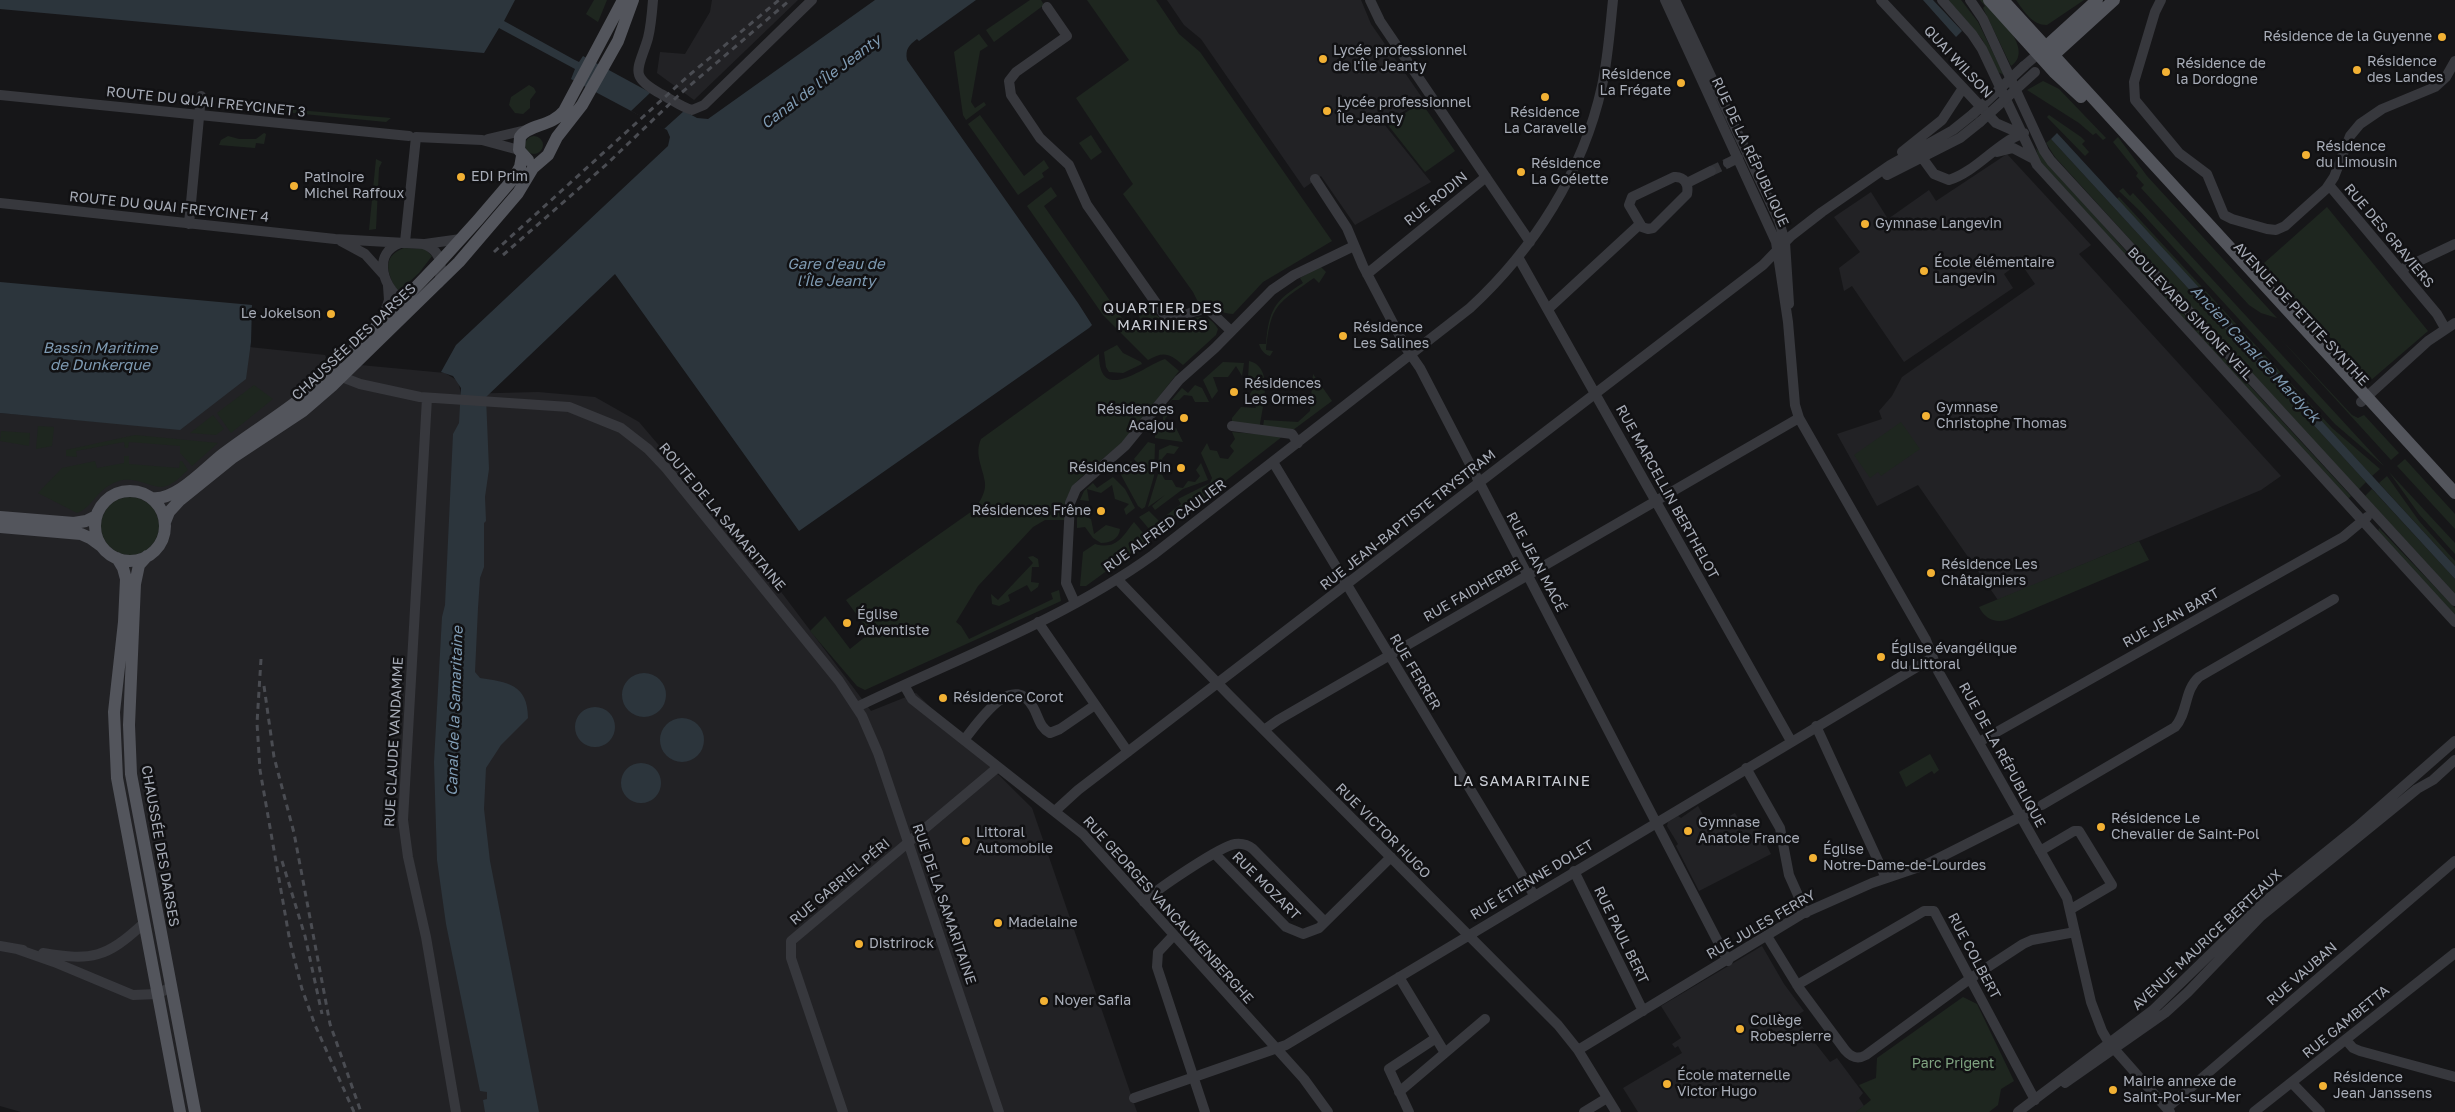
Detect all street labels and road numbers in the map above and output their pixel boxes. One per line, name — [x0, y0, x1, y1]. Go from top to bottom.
street label: QUAI WILSON — [1920, 22, 1996, 102]
street label: RUE DE LA RÉPUBLIQUE — [1708, 75, 1792, 229]
street label: ROUTE DU QUAI FREYCINET 3 — [105, 83, 307, 121]
street label: RUE RODIN — [1401, 168, 1471, 230]
street label: RUE DES GRAVIERS — [2341, 181, 2437, 291]
street label: ROUTE DU QUAI FREYCINET 4 — [68, 188, 270, 226]
street label: AVENUE DE PETITE-SYNTHE — [2230, 239, 2372, 389]
street label: BOULEVARD SIMONE VEIL — [2124, 244, 2256, 384]
street label: CHAUSSÉE DES DARSES — [288, 280, 420, 404]
street label: RUE MARCELLIN BERTHELOT — [1612, 402, 1722, 582]
street label: ROUTE DE LA SAMARITAINE — [655, 440, 789, 594]
street label: RUE JEAN-BAPTISTE TRYSTRAM — [1317, 446, 1499, 594]
street label: RUE ALFRED CAULIER — [1100, 476, 1230, 576]
street label: RUE JEAN MACÉ — [1503, 509, 1569, 615]
street label: RUE FAIDHERBE — [1420, 556, 1524, 626]
street label: RUE JEAN BART — [2120, 584, 2222, 652]
street label: RUE FERRER — [1386, 631, 1444, 713]
street label: RUE CLAUDE VANDAMME — [381, 657, 407, 827]
street label: RUE DE LA RÉPUBLIQUE — [1955, 680, 2049, 830]
street label: CHAUSSÉE DES DARSES — [138, 764, 182, 928]
street label: RUE VICTOR HUGO — [1332, 780, 1434, 882]
street label: RUE GEORGES VANCAUWENBERGHE — [1079, 813, 1257, 1007]
street label: RUE DE LA SAMARITAINE — [909, 821, 979, 987]
street label: RUE GABRIEL PÉRI — [787, 835, 893, 929]
street label: RUE ÉTIENNE DOLET — [1467, 837, 1597, 923]
street label: RUE MOZART — [1228, 848, 1304, 924]
street label: AVENUE MAURICE BERTEAUX — [2129, 866, 2285, 1014]
street label: RUE PAUL BERT — [1590, 884, 1652, 986]
street label: RUE JULES FERRY — [1704, 887, 1818, 963]
street label: RUE COLBERT — [1944, 910, 2004, 1002]
street label: RUE VAUBAN — [2263, 939, 2341, 1009]
street label: RUE GAMBETTA — [2299, 982, 2393, 1062]

